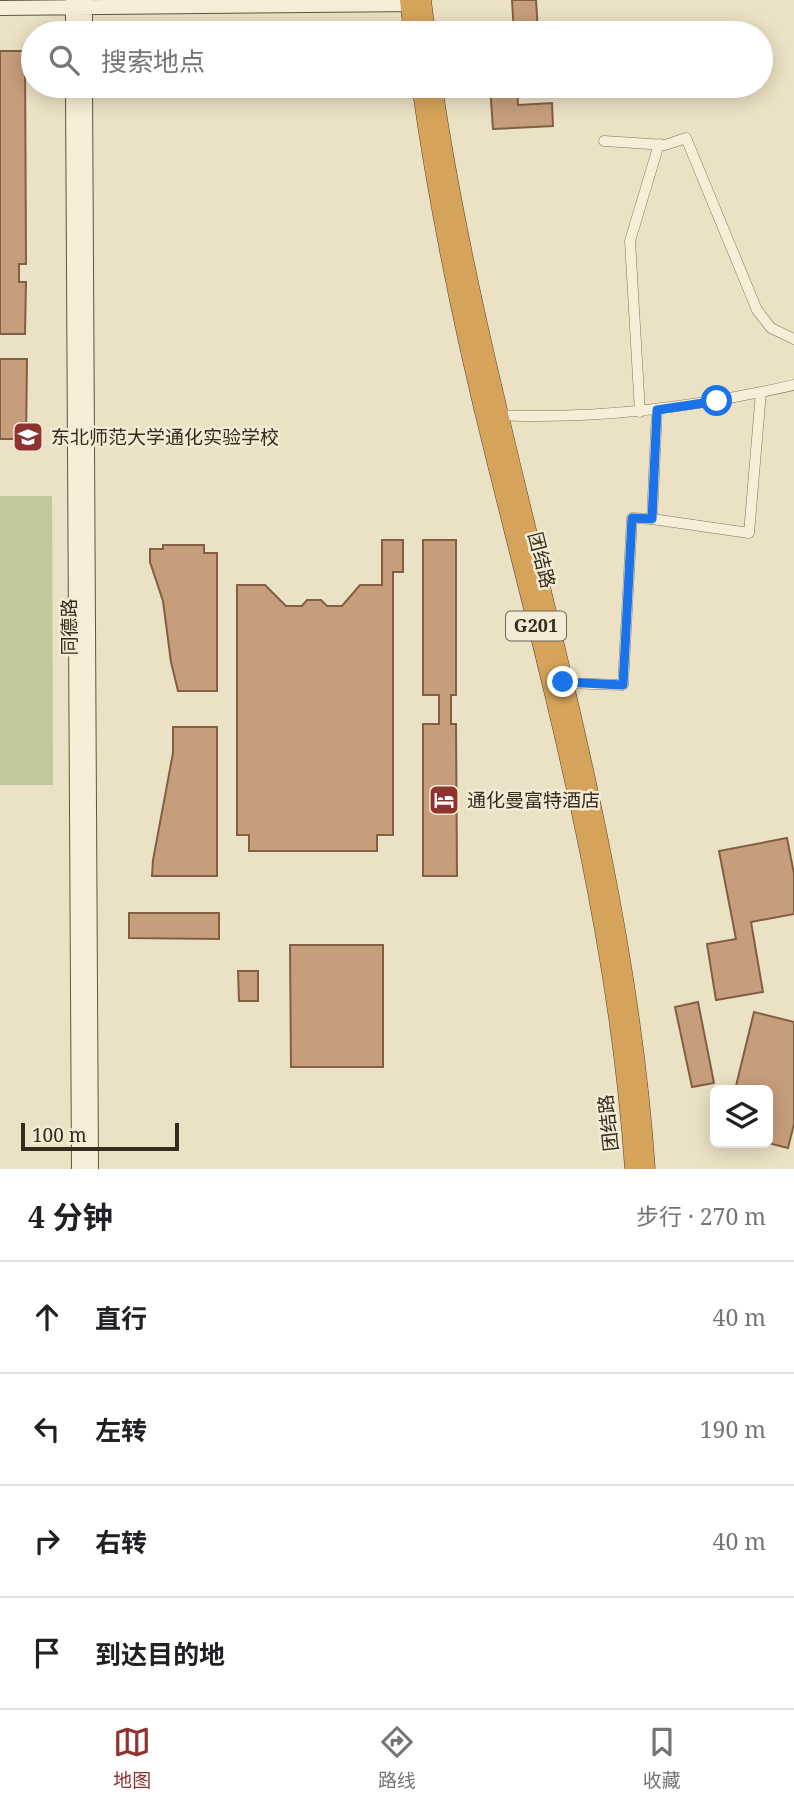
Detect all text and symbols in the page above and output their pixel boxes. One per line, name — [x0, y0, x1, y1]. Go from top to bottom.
search box — [21, 21, 773, 98]
icon: search — [45, 41, 83, 79]
text: 搜索地点 — [101, 43, 205, 79]
route start — [701, 385, 732, 416]
school or university icon: 东北师范大学通化实验学校 — [11, 420, 45, 454]
place label: 东北师范大学通化实验学校 — [51, 424, 279, 450]
street label: 团结路 — [522, 529, 562, 591]
street label: 同德路 — [56, 598, 82, 656]
road number: G201 — [506, 612, 566, 640]
route end — [547, 666, 578, 697]
hotel icon: 通化曼富特酒店 — [427, 783, 461, 817]
place label: 通化曼富特酒店 — [467, 787, 600, 813]
map controls — [710, 1085, 773, 1148]
button: layers — [710, 1085, 773, 1148]
street label: 团结路 — [592, 1093, 624, 1153]
scale bar — [21, 1120, 178, 1152]
text: 100 m — [32, 1122, 87, 1148]
text: 4 分钟 — [28, 1196, 113, 1237]
text: 步行 · 270 m — [636, 1200, 766, 1232]
icon: ahead — [28, 1298, 66, 1336]
text: 直行 — [95, 1300, 147, 1336]
text: 40 m — [713, 1301, 766, 1333]
icon: left — [28, 1410, 66, 1448]
text: 左转 — [95, 1412, 147, 1448]
text: 190 m — [700, 1413, 766, 1445]
icon: right — [28, 1522, 66, 1560]
text: 右转 — [95, 1524, 147, 1560]
text: 40 m — [713, 1525, 766, 1557]
icon: arrive — [28, 1634, 66, 1672]
text: 到达目的地 — [95, 1636, 225, 1672]
tab: 地图 — [113, 1723, 151, 1793]
tab: 路线 — [378, 1723, 416, 1793]
tab: 收藏 — [643, 1723, 681, 1793]

